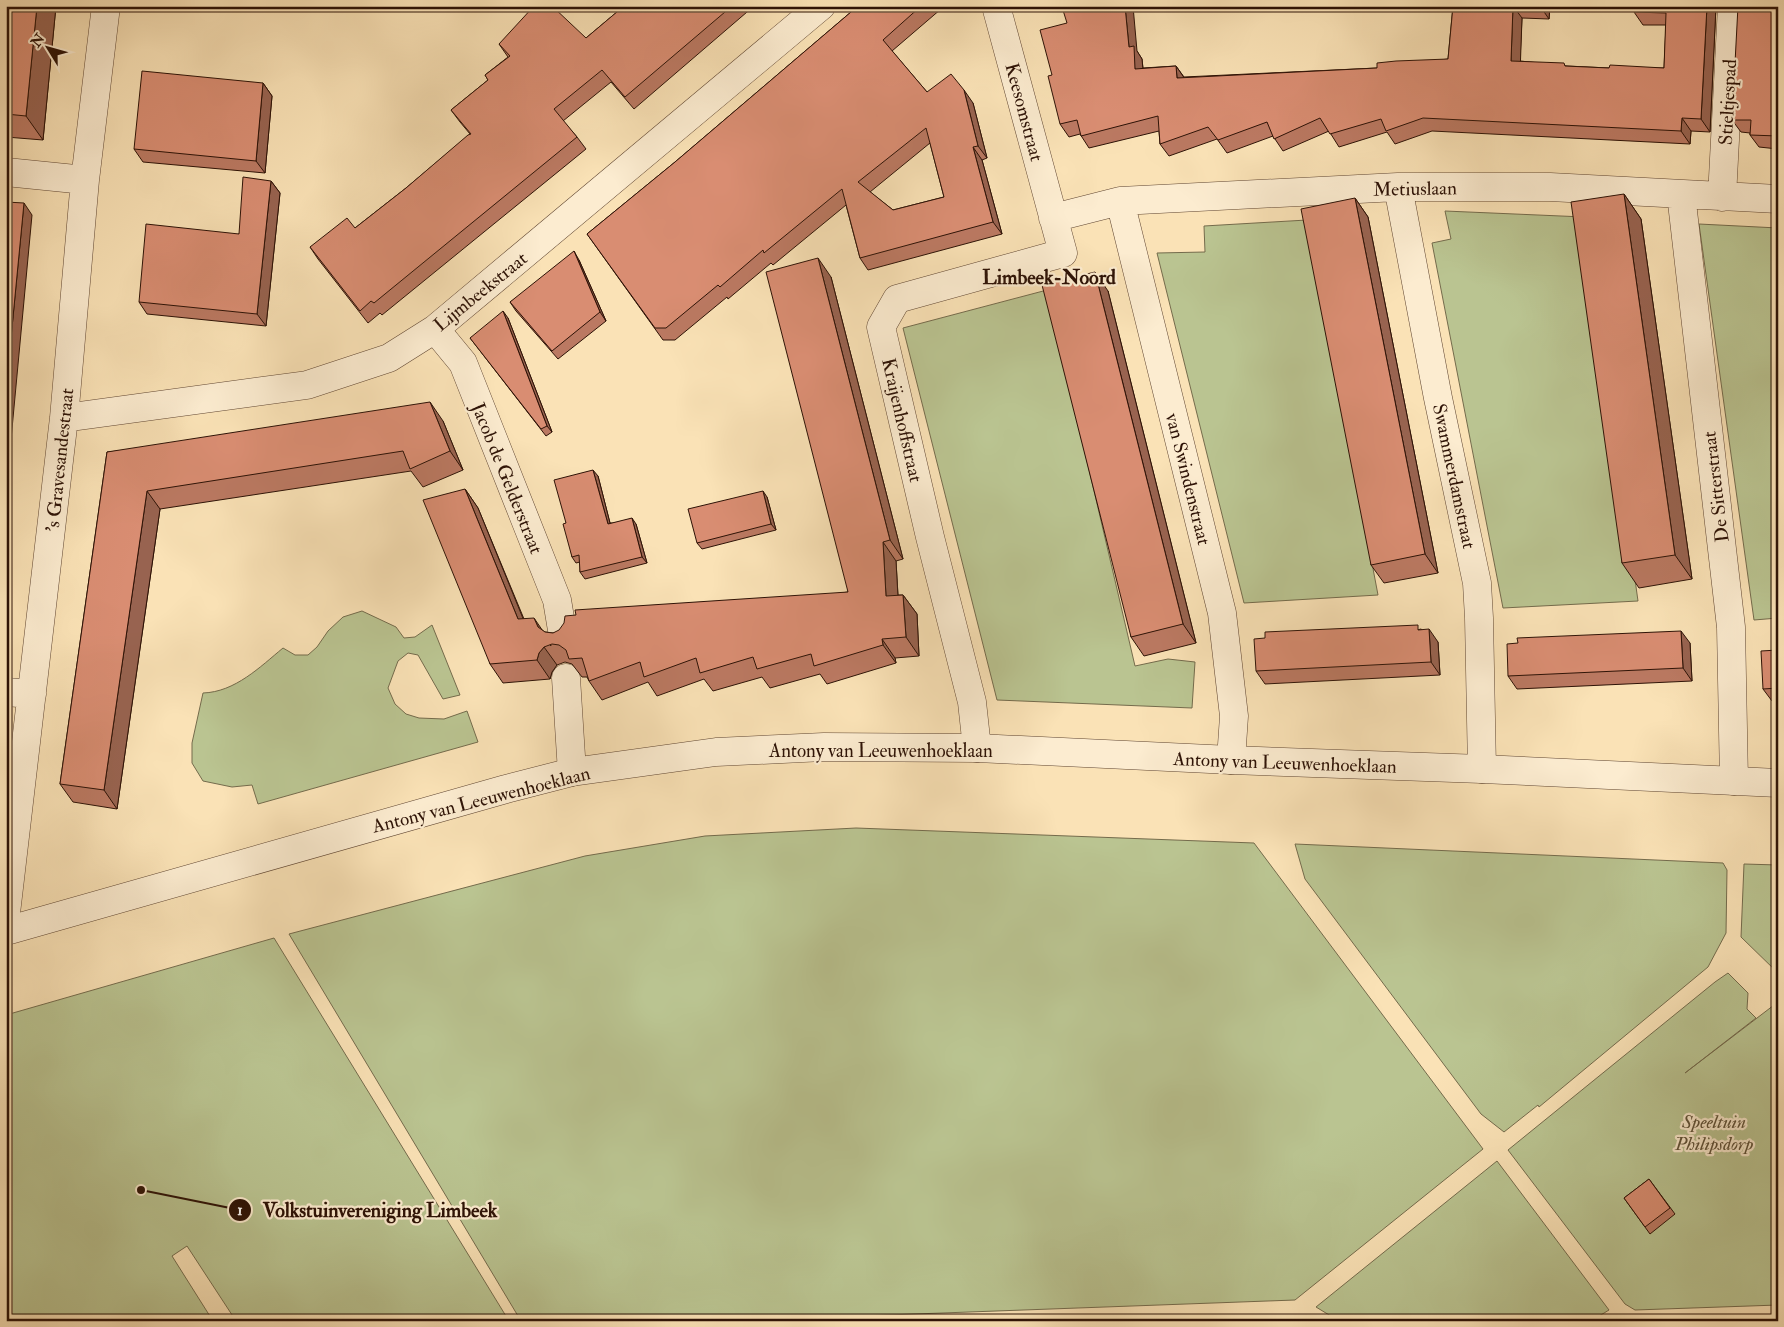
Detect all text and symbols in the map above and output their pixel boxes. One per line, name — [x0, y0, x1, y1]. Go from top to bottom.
north arrow — [22, 22, 72, 72]
text: N — [27, 30, 49, 51]
street label: Stieltjespad — [1714, 58, 1743, 146]
street label: Keesomstraat — [999, 60, 1049, 164]
street label: Metiuslaan — [1373, 176, 1457, 202]
street label: Lijmbeekstraat — [429, 247, 532, 337]
district label: Limbeek-Noord — [982, 265, 1116, 290]
street label: Kraijenhoffstraat — [876, 356, 928, 485]
street label: 's Gravesandestraat — [41, 387, 79, 533]
street label: Jacob de Gelderstraat — [465, 398, 548, 558]
street label: Swammerdamstraat — [1427, 402, 1481, 551]
street label: van Swindenstraat — [1160, 410, 1216, 548]
street label: De Sitterstraat — [1697, 430, 1735, 544]
street label: Antony van Leeuwenhoeklaan — [768, 739, 993, 763]
street label: Antony van Leeuwenhoeklaan — [1172, 747, 1397, 779]
street label: Antony van Leeuwenhoeklaan — [369, 761, 593, 839]
park label: Speeltuin Philipsdorp — [1674, 1110, 1753, 1156]
callout: Volkstuinvereniging Limbeek — [227, 1193, 507, 1228]
text: Volkstuinvereniging Limbeek — [262, 1198, 498, 1224]
text: 1 — [237, 1201, 243, 1220]

